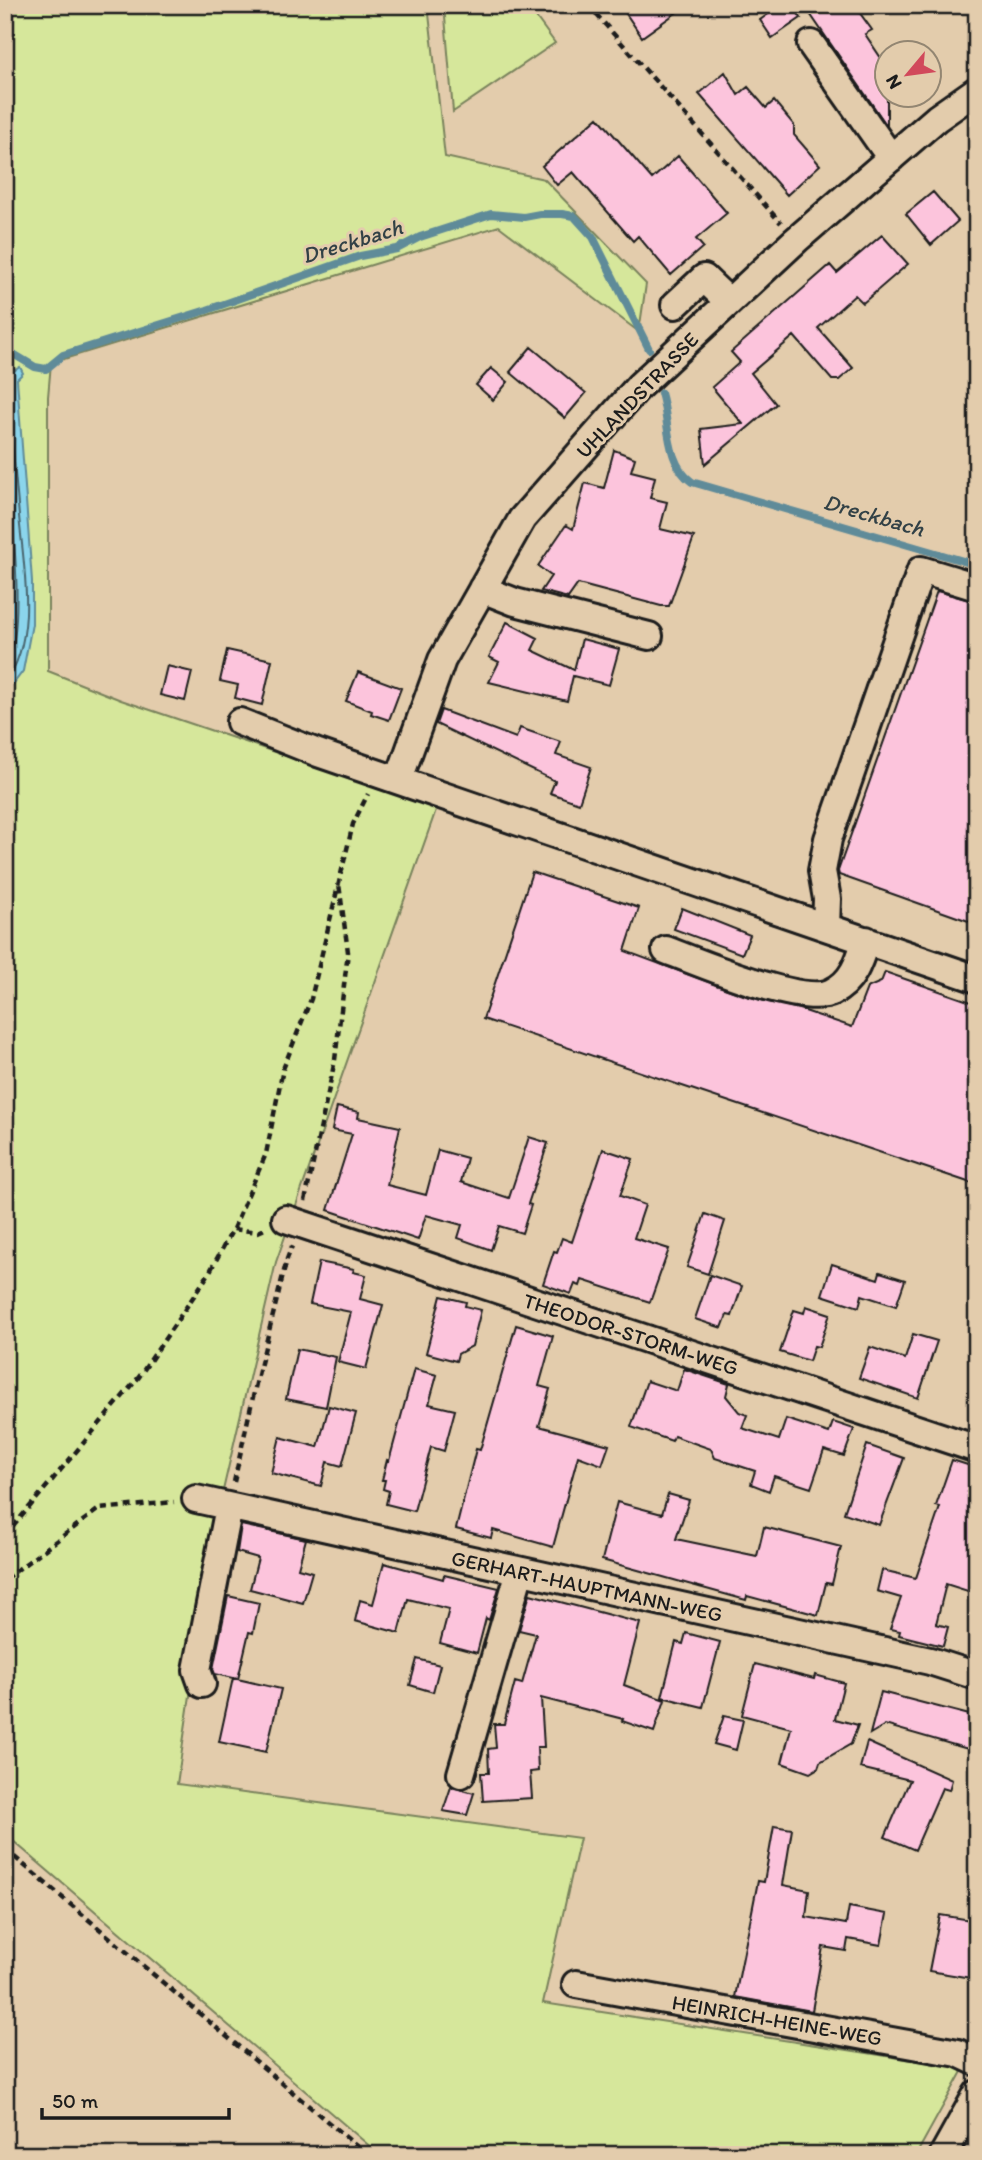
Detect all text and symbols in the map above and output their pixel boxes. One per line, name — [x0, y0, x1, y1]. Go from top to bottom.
north arrow — [874, 38, 944, 108]
text: N — [880, 71, 907, 93]
water label: Dreckbach — [298, 212, 406, 270]
street label: UHLANDSTRASSE — [571, 327, 703, 463]
water label: Dreckbach — [820, 487, 928, 543]
street label: THEODOR-STORM-WEG — [520, 1287, 742, 1381]
street label: GERHART-HAUPTMANN-WEG — [449, 1545, 725, 1627]
street label: HEINRICH-HEINE-WEG — [670, 1989, 884, 2051]
scale bar — [42, 2076, 229, 2120]
text: 50 m — [52, 2088, 99, 2113]

